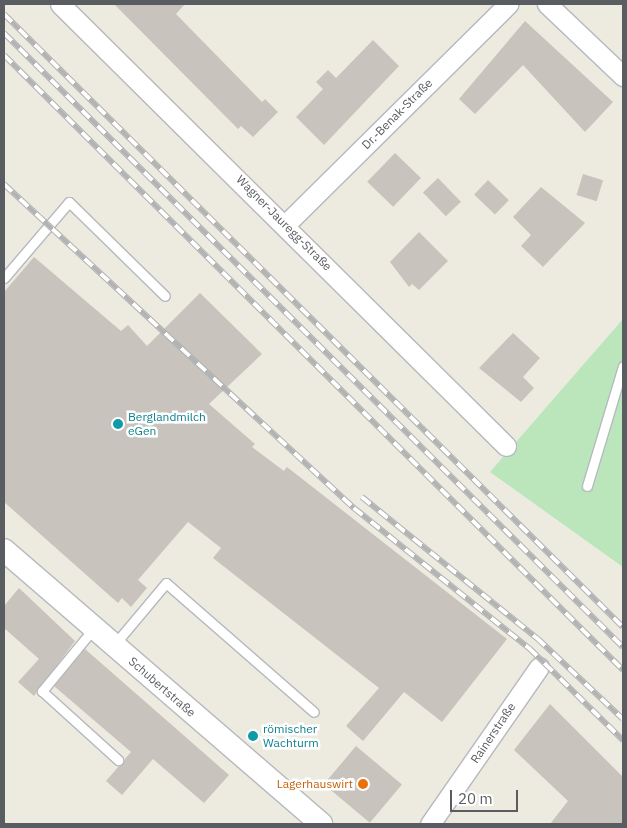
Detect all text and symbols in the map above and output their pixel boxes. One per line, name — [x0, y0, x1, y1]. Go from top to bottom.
street label: Dr.-Benak-Straße — [359, 76, 435, 152]
street label: Wagner-Jauregg-Straße — [233, 172, 335, 274]
place label: Berglandmilch eGen — [128, 410, 206, 438]
marker: Berglandmilch eGen — [112, 418, 124, 430]
street label: Schubertstraße — [126, 654, 198, 720]
street label: Rainerstraße — [468, 700, 518, 766]
place label: römischer Wachturm — [263, 722, 319, 750]
marker: römischer Wachturm — [247, 730, 259, 742]
place label: Lagerhauswirt — [277, 777, 353, 791]
marker: Lagerhauswirt — [357, 778, 369, 790]
scale bar — [452, 780, 520, 812]
text: 20 m — [458, 789, 493, 808]

